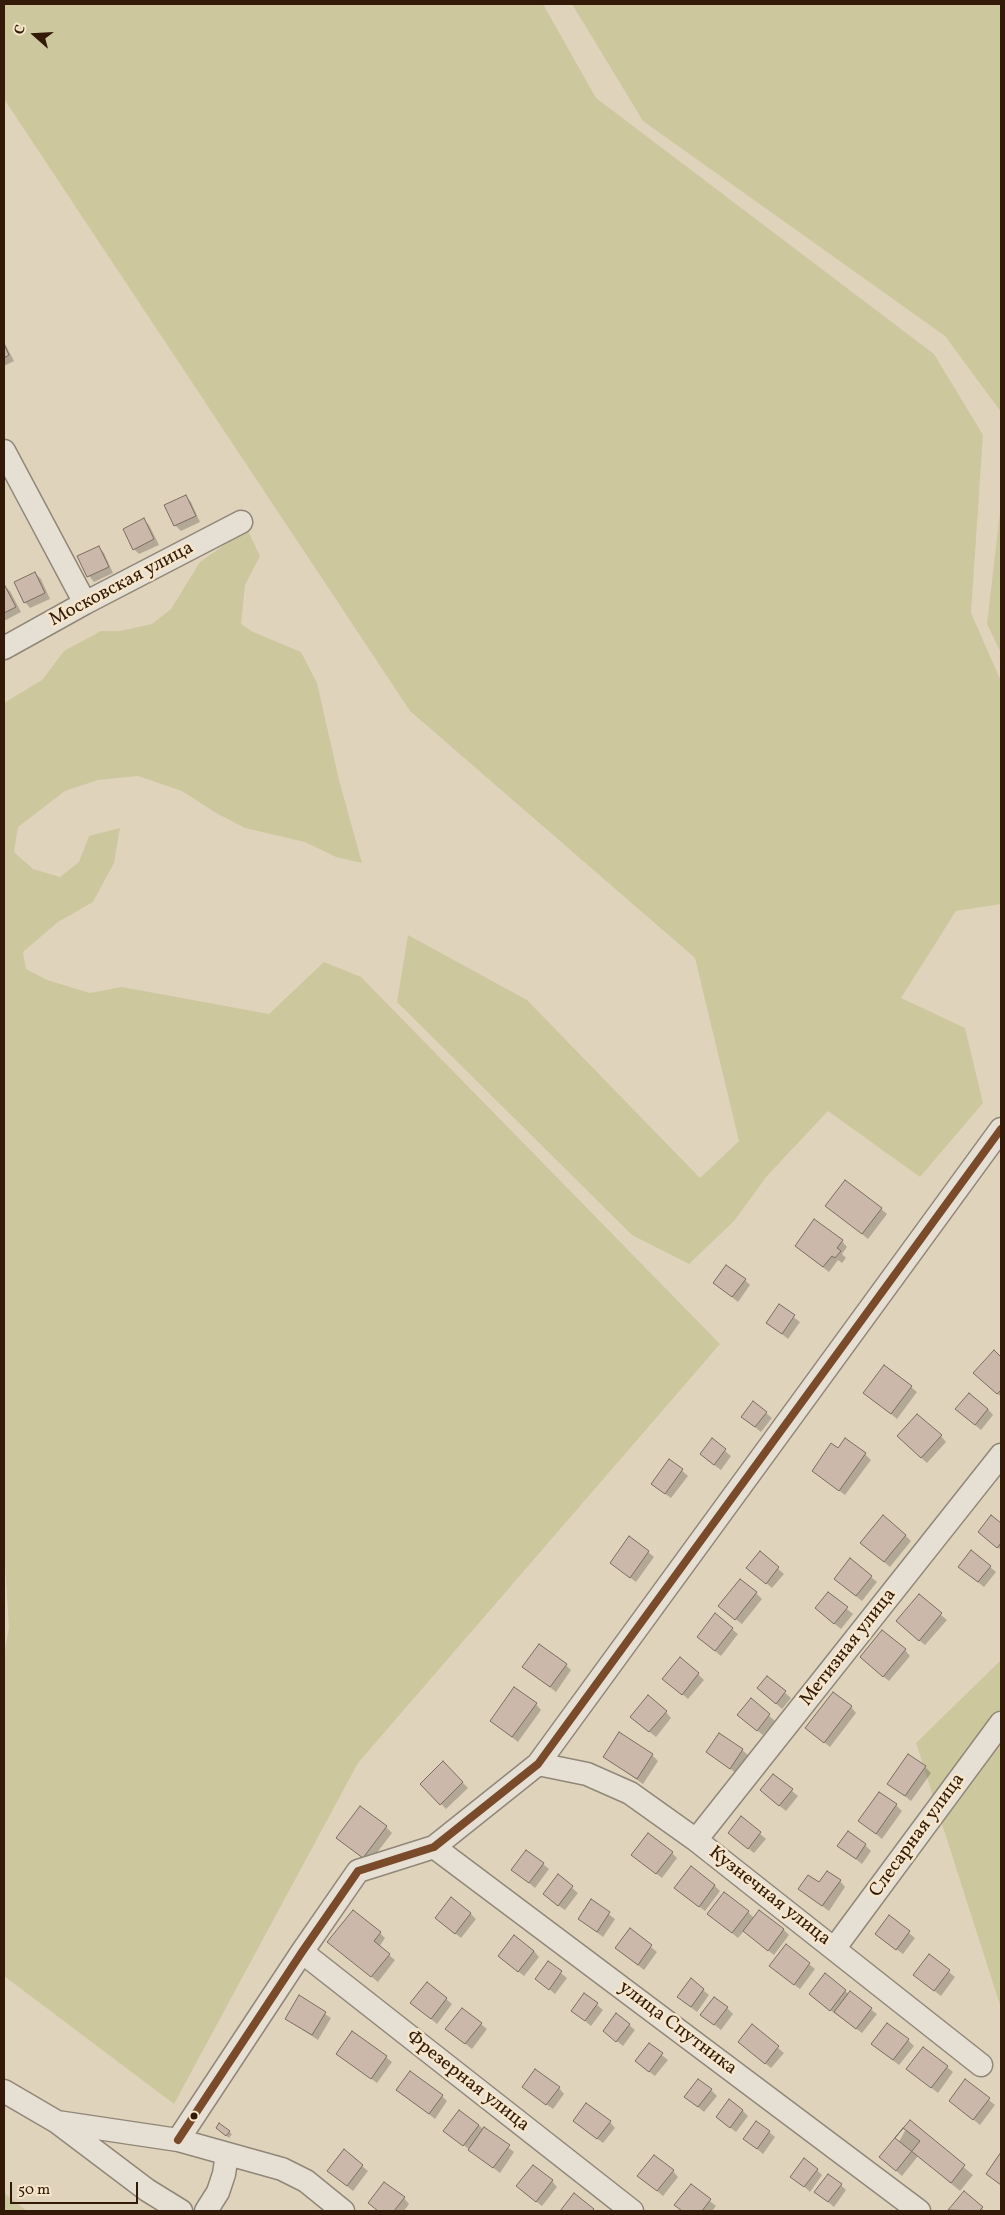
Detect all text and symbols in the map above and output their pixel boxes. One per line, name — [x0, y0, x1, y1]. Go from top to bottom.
north arrow — [10, 10, 60, 60]
text: С — [10, 23, 31, 37]
street label: Московская улица — [46, 537, 198, 633]
street label: Метизная улица — [796, 1585, 902, 1711]
street label: Слесарная улица — [865, 1770, 971, 1902]
street label: Кузнечная улица — [703, 1842, 835, 1952]
street label: улица Спутника — [613, 1977, 741, 2081]
street label: Фрезерная улица — [401, 2027, 533, 2137]
unlabelled marker — [189, 2111, 199, 2121]
scale bar — [12, 2172, 140, 2204]
text: 50 m — [18, 2180, 50, 2201]

